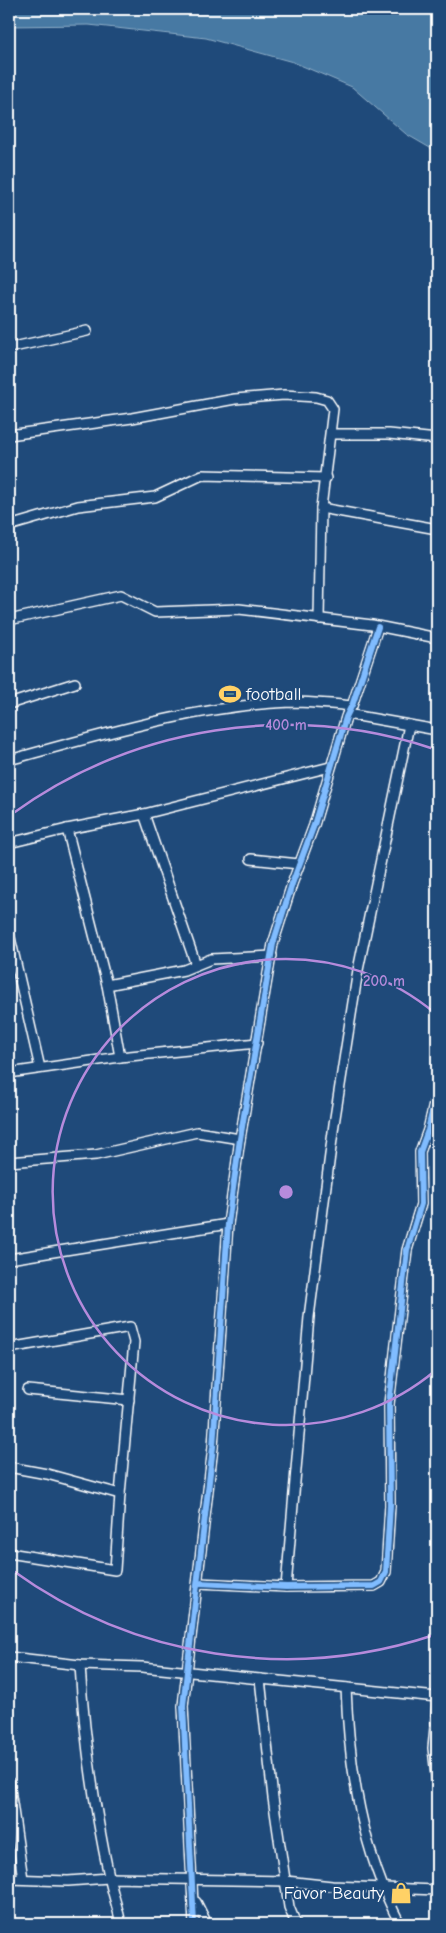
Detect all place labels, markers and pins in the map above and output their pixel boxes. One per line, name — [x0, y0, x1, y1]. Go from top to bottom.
sports icon: football — [217, 681, 243, 707]
place label: football — [245, 684, 302, 705]
centre of rings — [277, 1183, 295, 1201]
shop icon: Favor Beauty — [388, 1880, 414, 1906]
place label: Favor Beauty — [284, 1883, 385, 1904]

